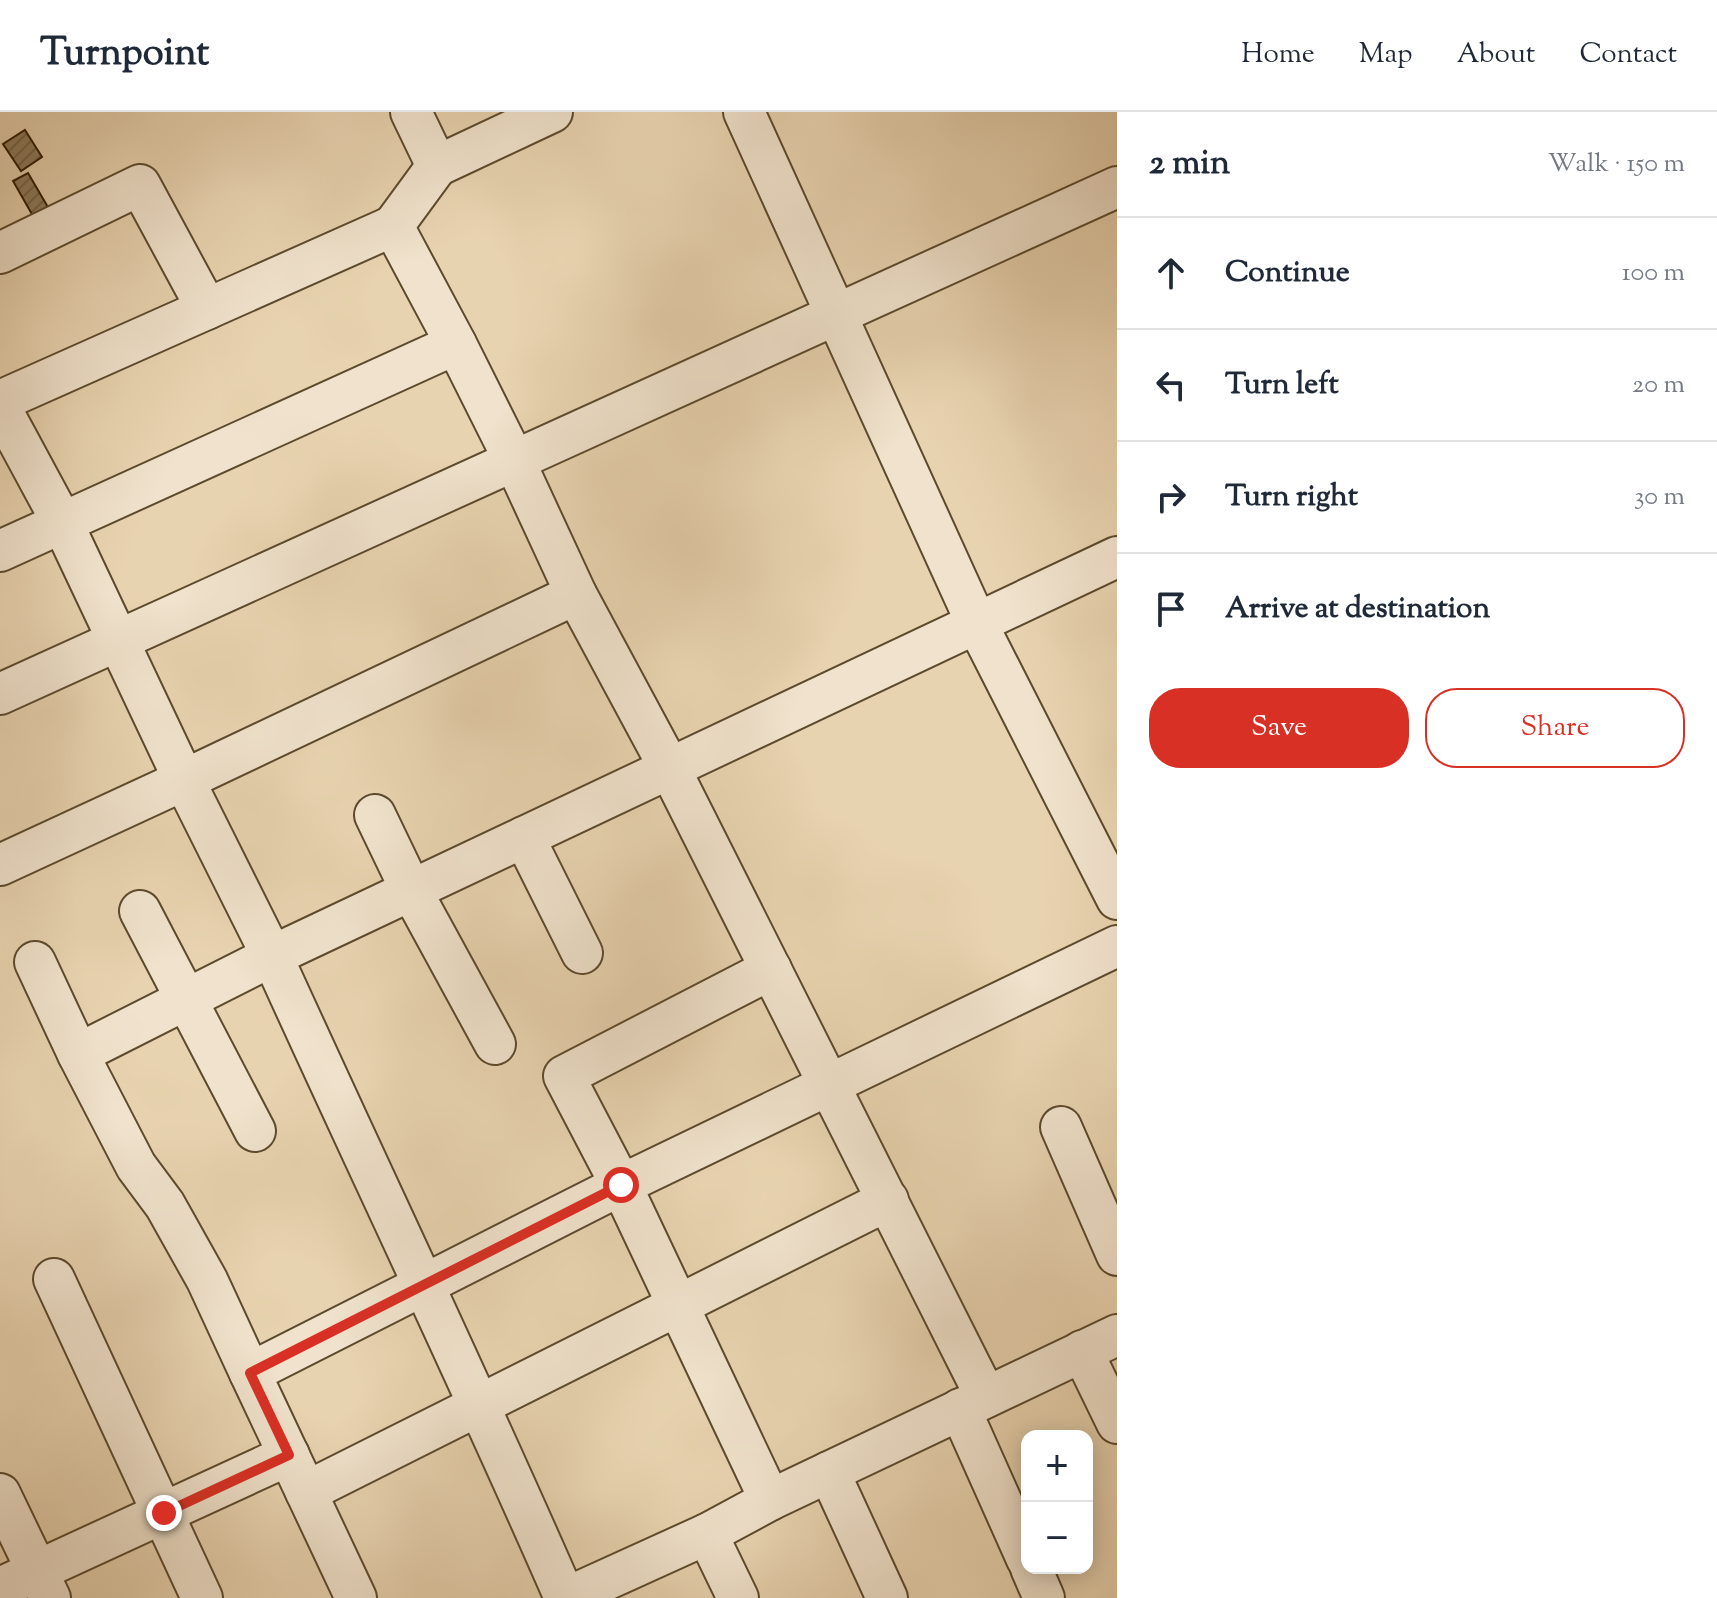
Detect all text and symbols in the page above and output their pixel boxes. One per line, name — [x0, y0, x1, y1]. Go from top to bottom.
text: Turnpoint — [40, 28, 209, 82]
text: Home — [1241, 35, 1315, 75]
text: Map — [1359, 35, 1413, 75]
text: About — [1457, 35, 1535, 75]
text: Contact — [1579, 35, 1677, 75]
text: 2 min — [1149, 140, 1230, 189]
text: Walk · 150 m — [1548, 146, 1685, 183]
icon: ahead — [1149, 251, 1193, 295]
text: Continue — [1225, 252, 1350, 295]
text: 100 m — [1622, 255, 1685, 292]
icon: left — [1149, 363, 1193, 407]
text: Turn left — [1225, 364, 1339, 407]
text: 20 m — [1632, 367, 1685, 404]
icon: right — [1149, 475, 1193, 519]
text: Turn right — [1225, 476, 1358, 519]
text: 30 m — [1634, 479, 1685, 516]
icon: arrive — [1149, 587, 1193, 631]
text: Arrive at destination — [1225, 588, 1490, 631]
button: Save — [1149, 688, 1409, 768]
button: Share — [1425, 688, 1685, 768]
route start — [603, 1167, 639, 1203]
map controls — [1021, 1430, 1093, 1574]
button: + — [1021, 1430, 1093, 1502]
route end — [146, 1495, 182, 1531]
button: − — [1021, 1502, 1093, 1574]

